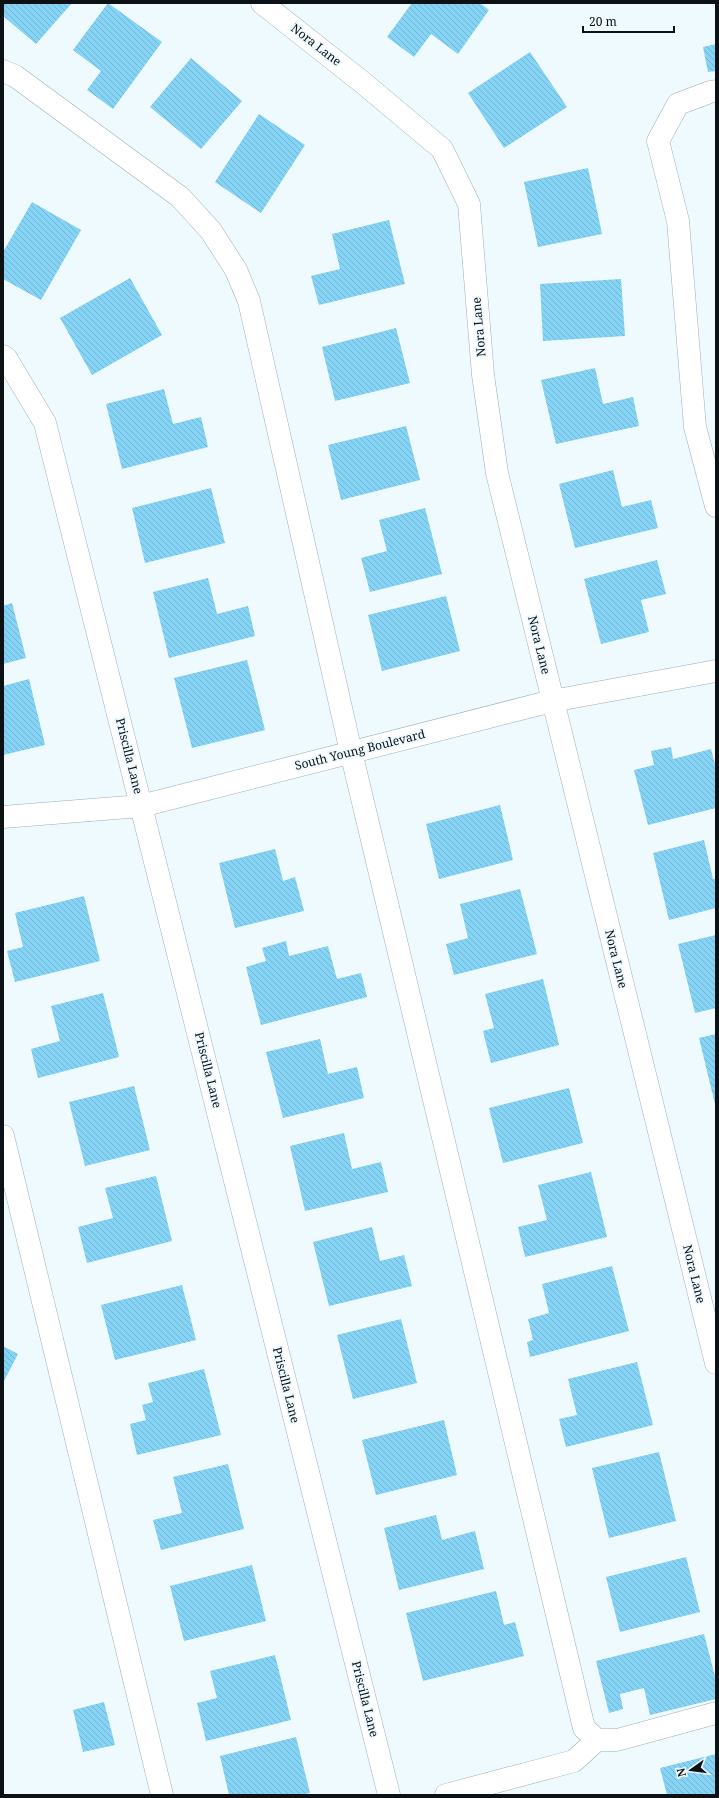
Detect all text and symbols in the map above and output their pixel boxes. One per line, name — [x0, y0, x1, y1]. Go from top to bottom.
scale bar — [583, 8, 674, 34]
text: 20 m — [589, 13, 617, 30]
street label: Nora Lane — [288, 20, 345, 70]
street label: Nora Lane — [467, 297, 490, 358]
street label: Nora Lane — [524, 614, 555, 676]
street label: Priscilla Lane — [112, 716, 147, 796]
street label: South Young Boulevard — [293, 725, 427, 774]
street label: Nora Lane — [601, 928, 632, 990]
street label: Priscilla Lane — [191, 1030, 226, 1110]
street label: Nora Lane — [679, 1243, 710, 1305]
street label: Priscilla Lane — [269, 1345, 304, 1425]
street label: Priscilla Lane — [348, 1659, 383, 1739]
north arrow — [671, 1750, 711, 1790]
text: N — [672, 1766, 689, 1779]

